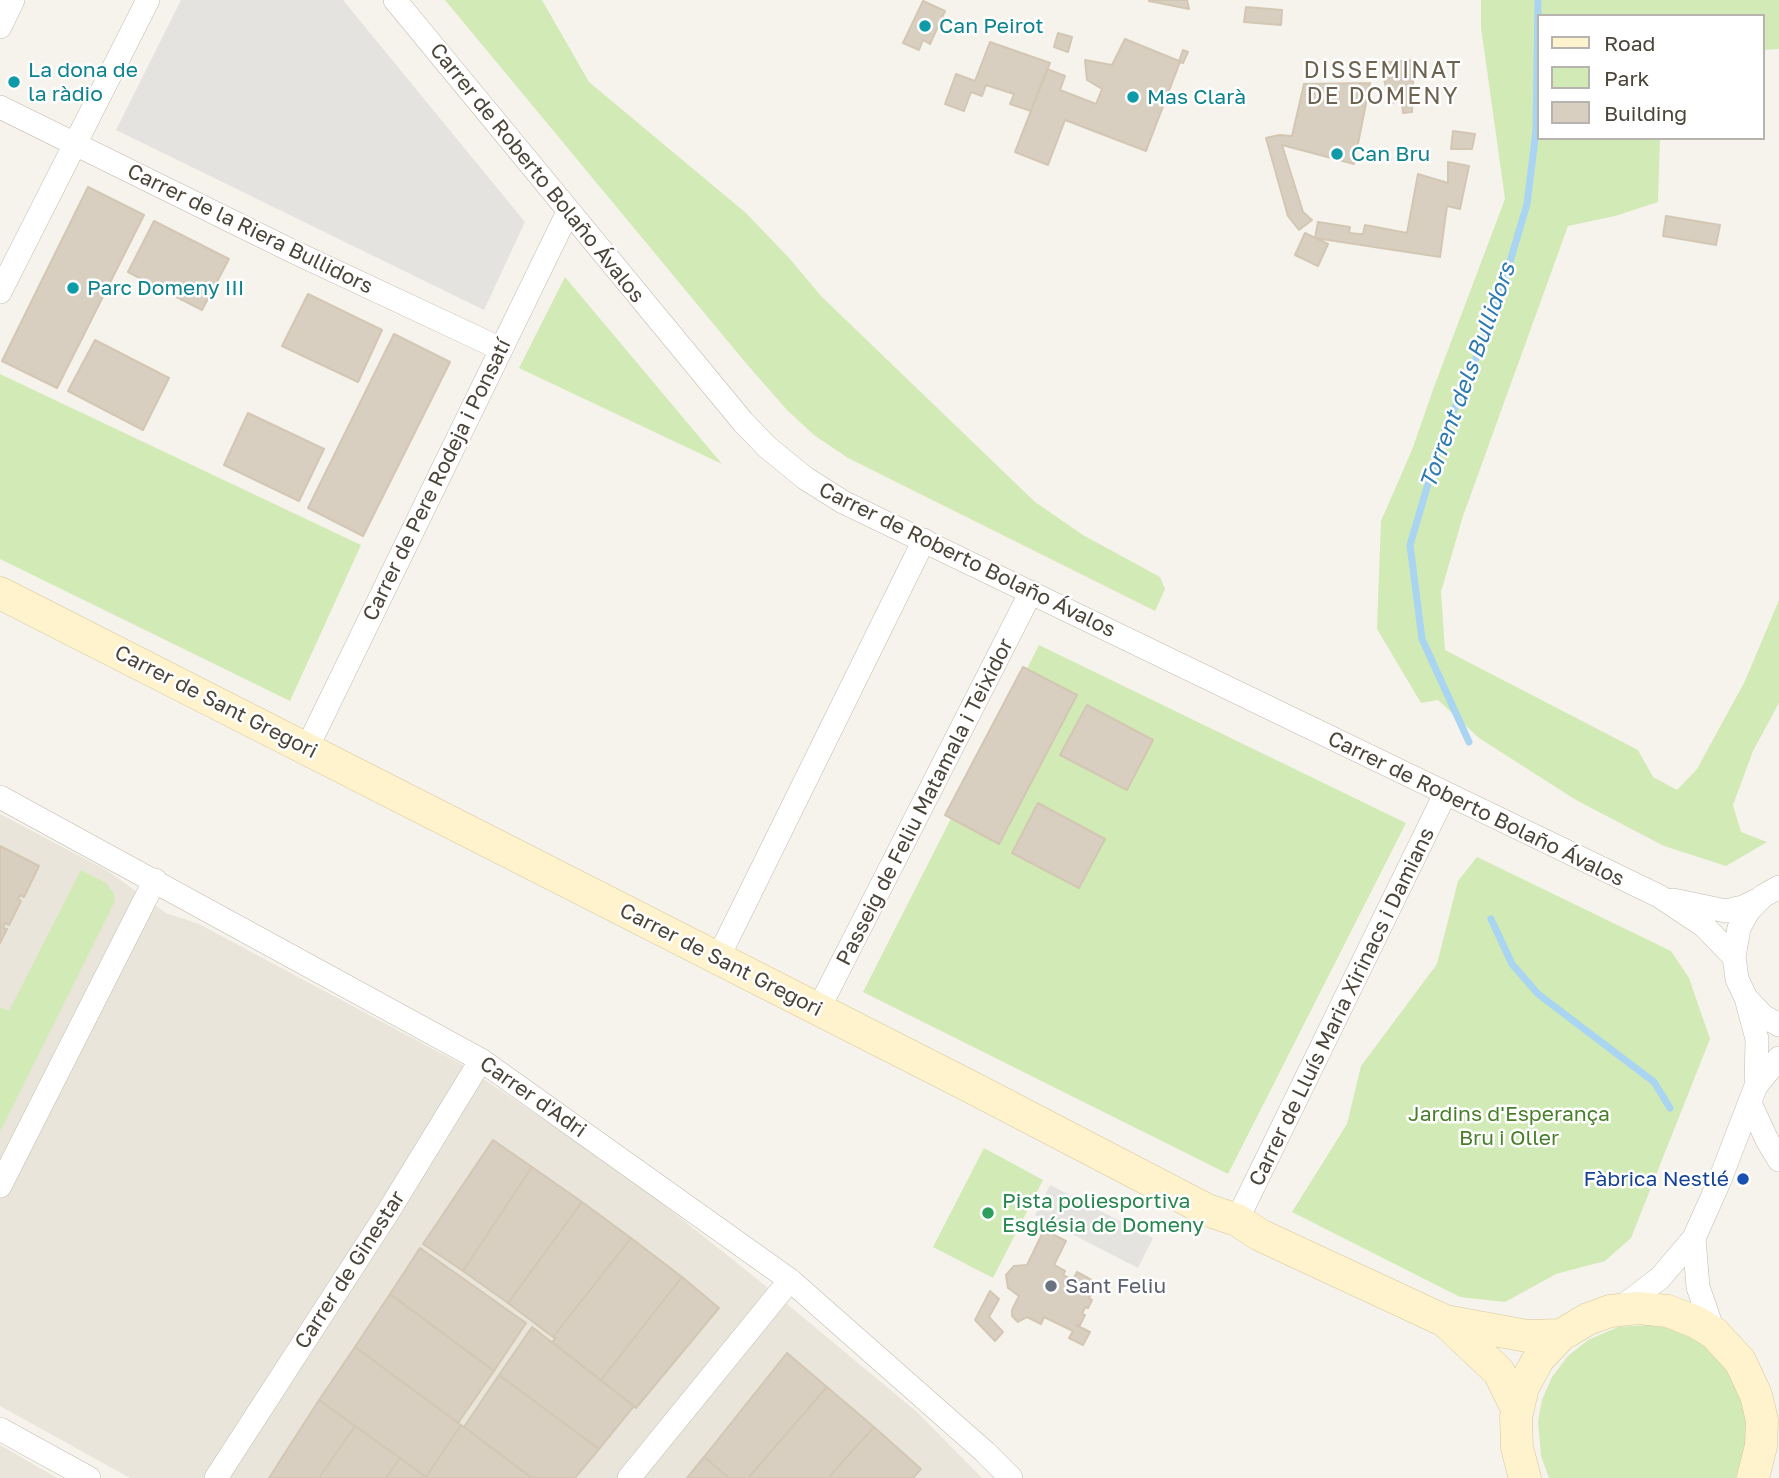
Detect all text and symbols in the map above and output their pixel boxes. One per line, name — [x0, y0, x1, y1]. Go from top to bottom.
place label: Can Peirot — [939, 13, 1044, 39]
legend — [1538, 14, 1765, 140]
marker: Can Peirot — [917, 18, 933, 34]
text: Road — [1604, 30, 1655, 56]
street label: Carrer de Roberto Bolaño Ávalos — [424, 38, 650, 308]
place label: La dona de la ràdio — [28, 57, 138, 107]
district label: DISSEMINAT DE DOMENY — [1305, 57, 1461, 111]
text: Park — [1604, 65, 1649, 91]
marker: La dona de la ràdio — [6, 74, 22, 90]
place label: Mas Clarà — [1147, 84, 1246, 110]
marker: Mas Clarà — [1125, 89, 1141, 105]
text: Building — [1604, 100, 1687, 126]
place label: Can Bru — [1351, 141, 1430, 167]
marker: Can Bru — [1329, 146, 1345, 162]
street label: Carrer de la Riera Bullidors — [123, 159, 377, 299]
water label: Torrent dels Bullidors — [1414, 259, 1522, 493]
place label: Parc Domeny III — [87, 275, 244, 301]
marker: Parc Domeny III — [65, 280, 81, 296]
street label: Carrer de Pere Rodeja i Ponsatí — [358, 335, 516, 625]
street label: Carrer de Roberto Bolaño Ávalos — [815, 477, 1119, 643]
street label: Passeig de Feliu Matamala i Teixidor — [831, 634, 1019, 970]
street label: Carrer de Sant Gregori — [110, 640, 322, 764]
street label: Carrer de Roberto Bolaño Ávalos — [1324, 726, 1628, 892]
street label: Carrer de Lluís Maria Xirinacs i Damians — [1244, 824, 1440, 1190]
street label: Carrer de Sant Gregori — [615, 898, 827, 1022]
street label: Carrer d'Adri — [475, 1051, 591, 1143]
park label: Jardins d'Esperança Bru i Oller — [1408, 1101, 1610, 1151]
place label: Fàbrica Nestlé — [1583, 1166, 1729, 1192]
marker: Fàbrica Nestlé — [1735, 1171, 1751, 1187]
street label: Carrer de Ginestar — [289, 1186, 411, 1354]
place label: Pista poliesportiva Església de Domeny — [1002, 1188, 1204, 1238]
marker: Pista poliesportiva Església de Domeny — [980, 1205, 996, 1221]
place label: Sant Feliu — [1065, 1273, 1166, 1299]
marker: Sant Feliu — [1043, 1278, 1059, 1294]

